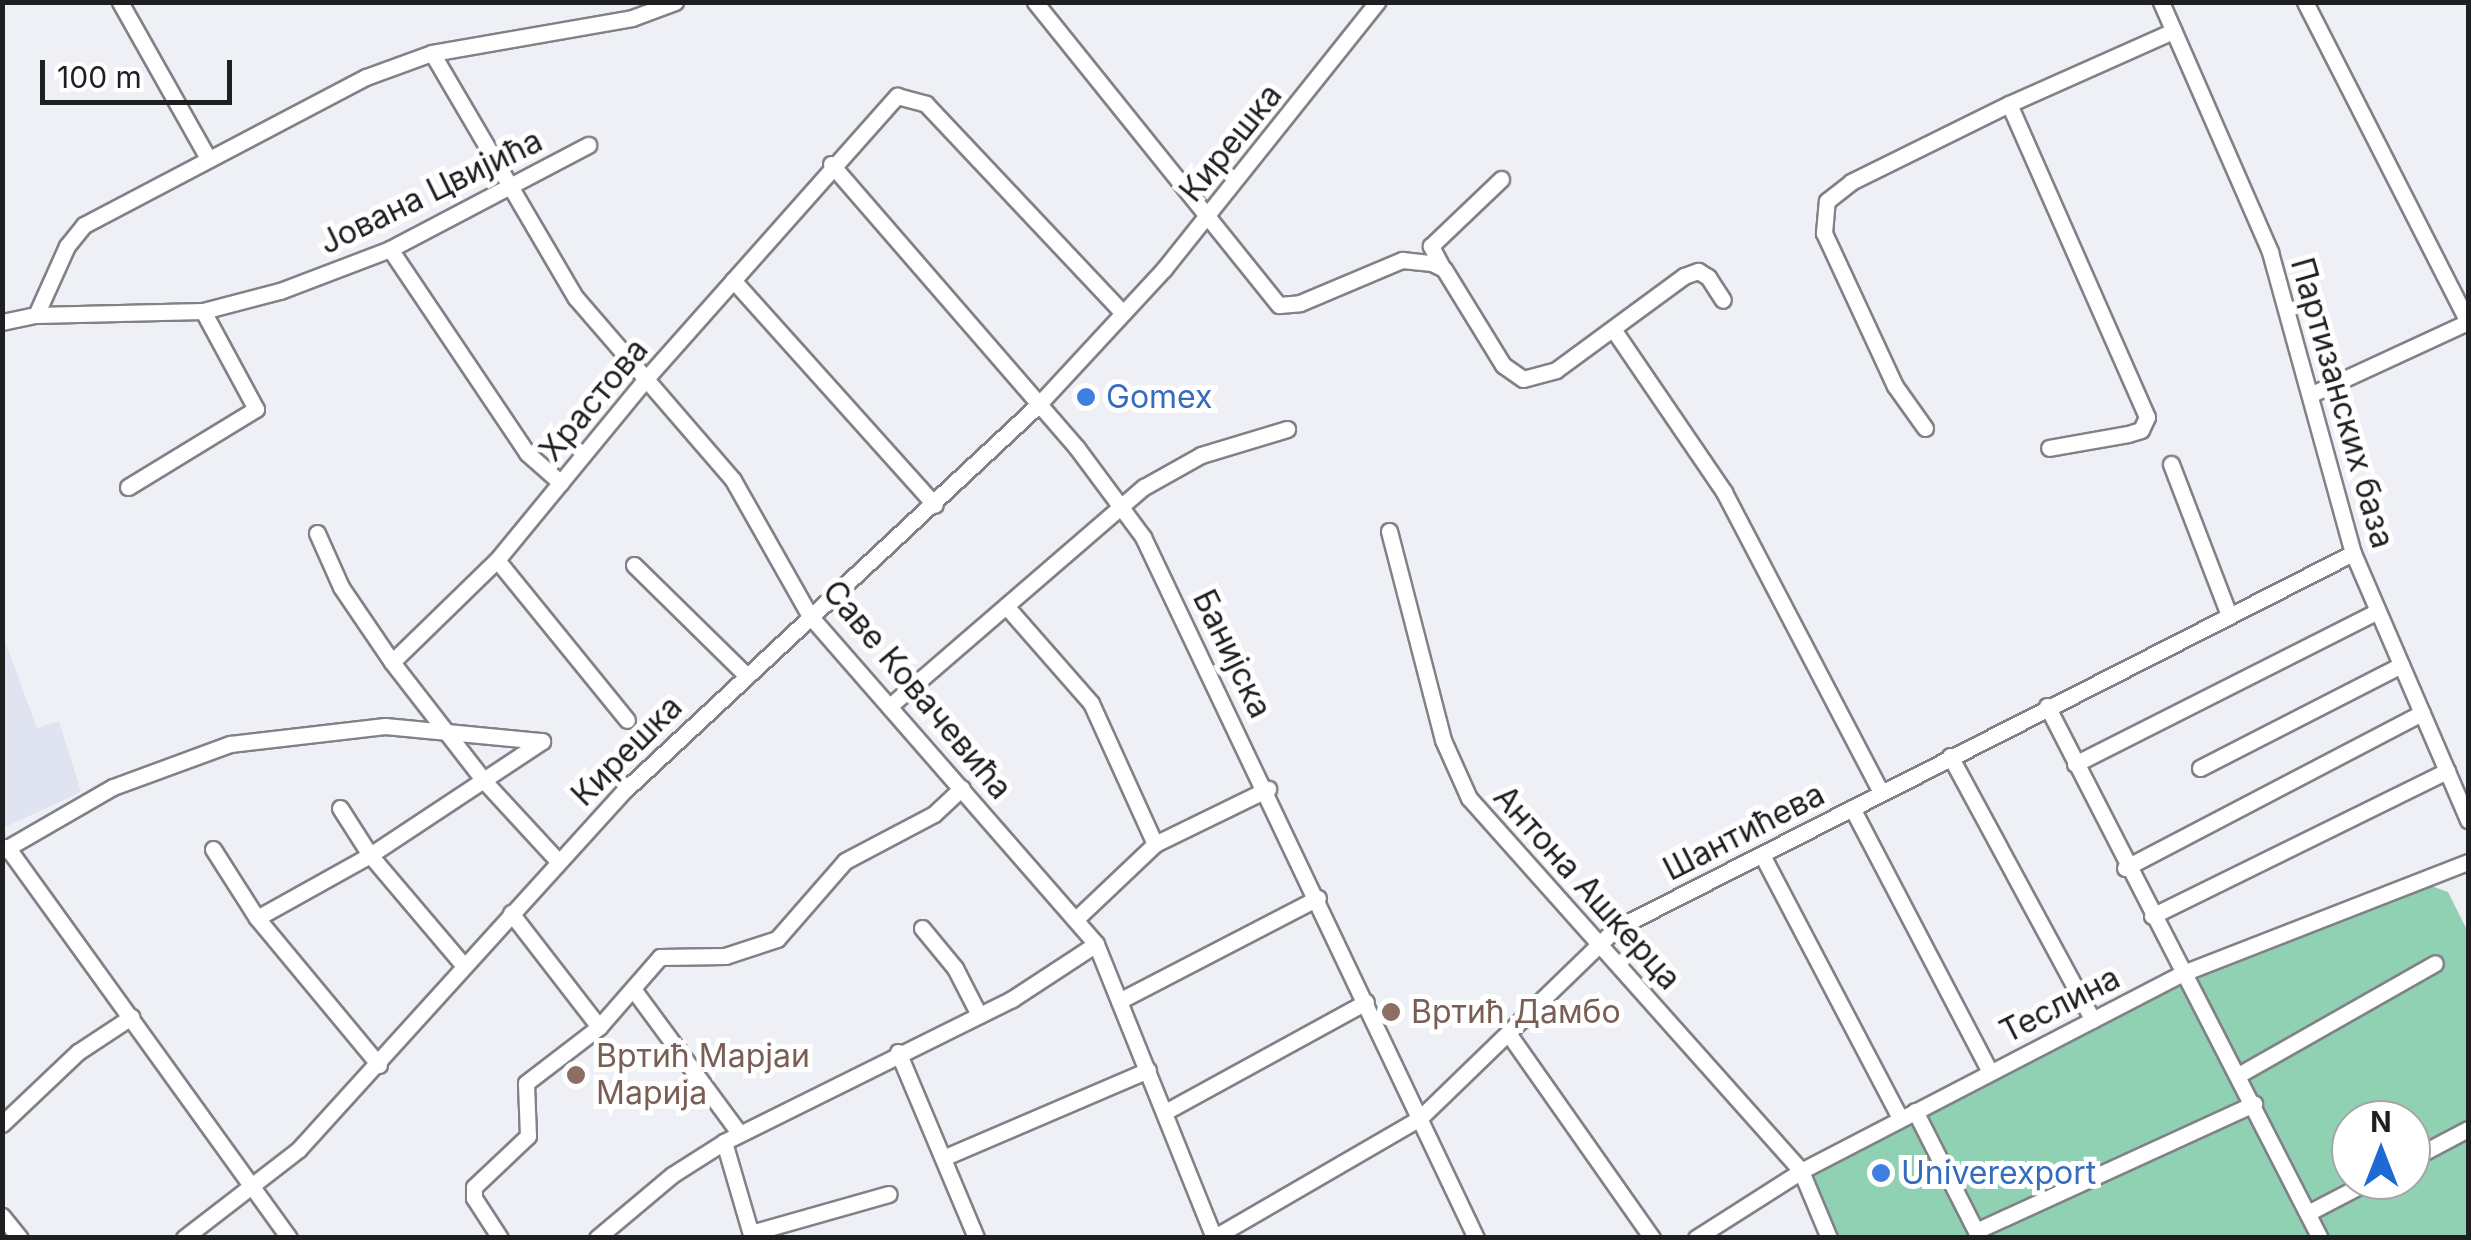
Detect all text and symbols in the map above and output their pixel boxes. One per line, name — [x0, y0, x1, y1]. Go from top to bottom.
scale bar — [45, 40, 238, 102]
text: 100 m — [57, 59, 142, 95]
street label: Кирешка — [1172, 76, 1290, 210]
street label: Јована Цвијића — [313, 121, 549, 263]
street label: Партизанских база — [2282, 253, 2402, 553]
street label: Храстова — [532, 331, 656, 469]
place label: Gomex — [1106, 378, 1212, 416]
marker: Gomex — [1075, 386, 1097, 408]
street label: Саве Ковачевића — [814, 573, 1020, 807]
street label: Банијска — [1185, 584, 1279, 724]
street label: Кирешка — [564, 688, 690, 814]
street label: Шантићева — [1657, 775, 1831, 889]
street label: Антона Ашкерца — [1485, 778, 1689, 998]
street label: Теслина — [1994, 959, 2126, 1051]
place label: Вртић Дамбо — [1411, 993, 1621, 1031]
marker: Вртић Дамбо — [1380, 1001, 1402, 1023]
place label: Вртић Марјаи Марија — [596, 1038, 810, 1113]
marker: Вртић Марјаи Марија — [565, 1064, 587, 1086]
north arrow — [2331, 1100, 2431, 1200]
text: N — [2370, 1105, 2392, 1139]
place label: Univerexport — [1901, 1154, 2096, 1192]
marker: Univerexport — [1870, 1162, 1892, 1184]

